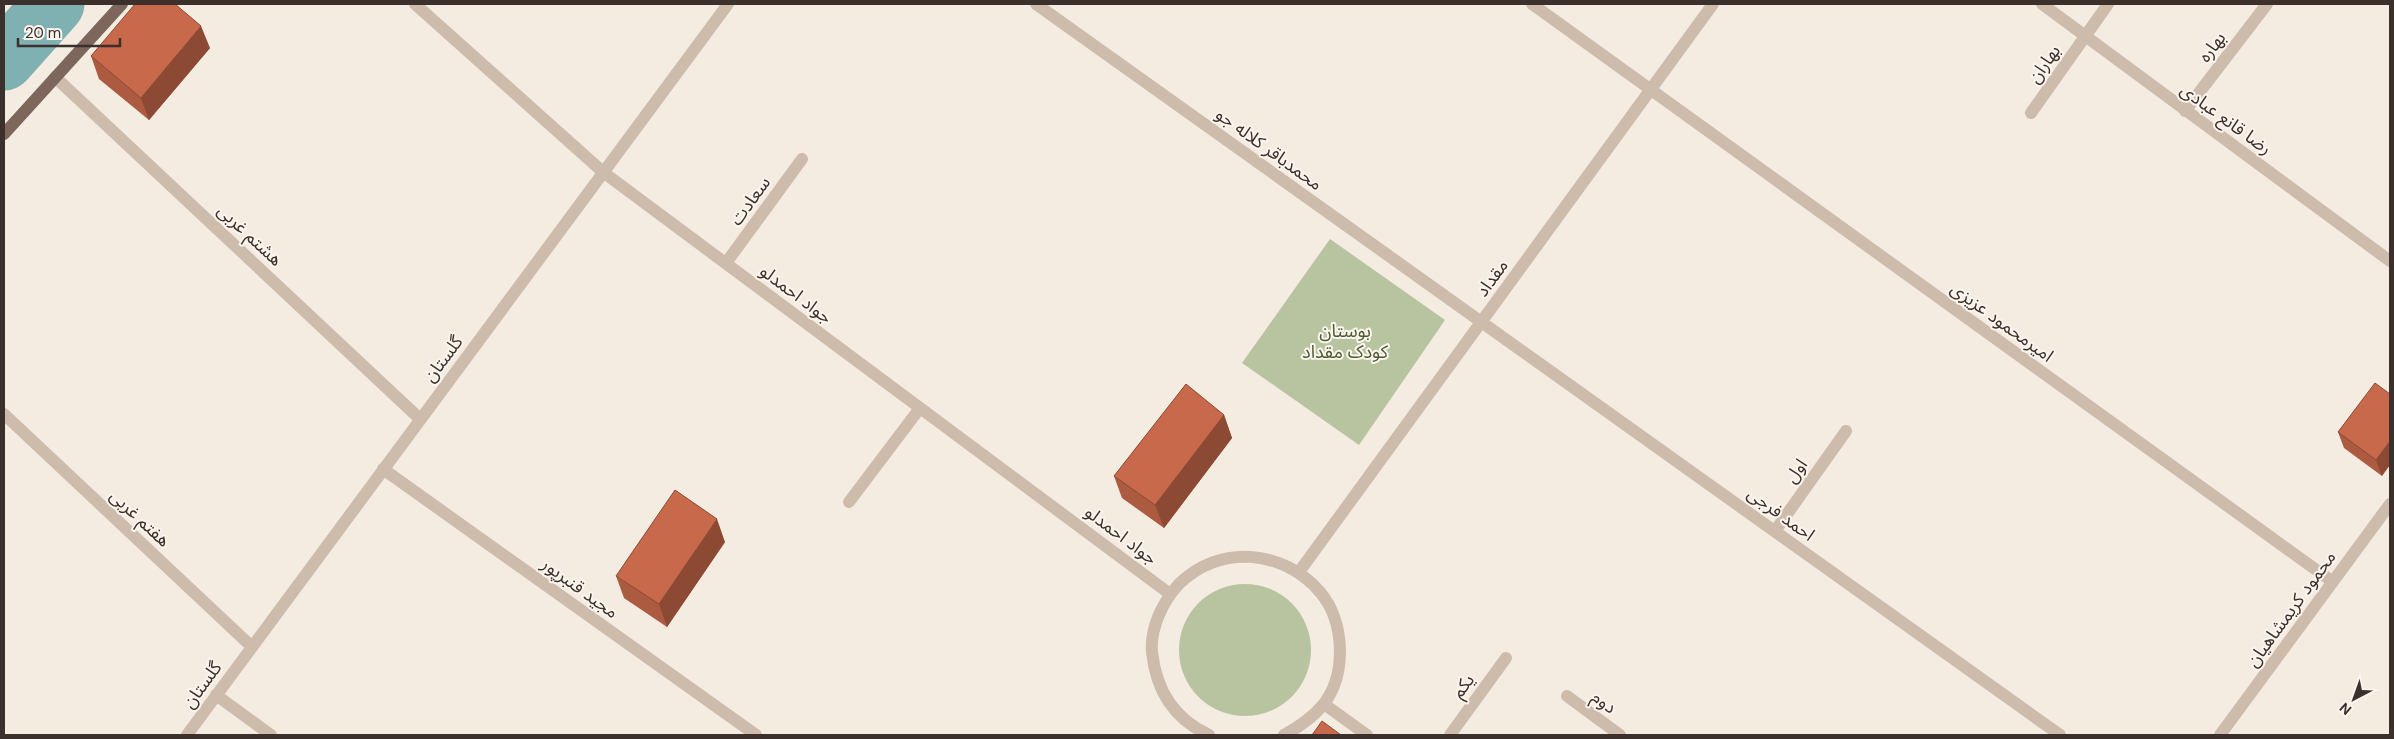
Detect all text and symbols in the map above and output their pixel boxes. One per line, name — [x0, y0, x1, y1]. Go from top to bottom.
scale bar — [18, 15, 120, 47]
text: 20 m — [25, 23, 61, 43]
street label: بهاره — [2193, 27, 2231, 67]
street label: بهاران — [2022, 40, 2066, 88]
street label: رضا قانع عبادی — [2174, 78, 2277, 162]
street label: محمدباقر کلاله جو — [1211, 102, 1327, 196]
street label: سعادت — [724, 172, 776, 230]
street label: هشتم غربی — [212, 199, 288, 272]
street label: مقداد — [1470, 254, 1514, 302]
street label: جواد احمدلو — [755, 259, 837, 329]
street label: امیرمحمود عزیزی — [1946, 276, 2058, 368]
park label: بوستان کودک مقداد — [1302, 319, 1389, 364]
street label: گلستان — [418, 330, 469, 387]
street label: اول — [1779, 454, 1813, 488]
street label: احمد فرجی — [1742, 481, 1820, 547]
street label: هفتم غربی — [104, 484, 175, 553]
street label: جواد احمدلو — [1080, 500, 1162, 570]
street label: محمود کریمشاهیان — [2241, 546, 2341, 672]
street label: مجید قنبرپور — [536, 551, 623, 624]
street label: گلستان — [177, 656, 227, 713]
street label: یکم — [1446, 669, 1481, 704]
north arrow — [2329, 674, 2379, 724]
street label: دوم — [1586, 685, 1621, 721]
text: N — [2336, 699, 2355, 719]

